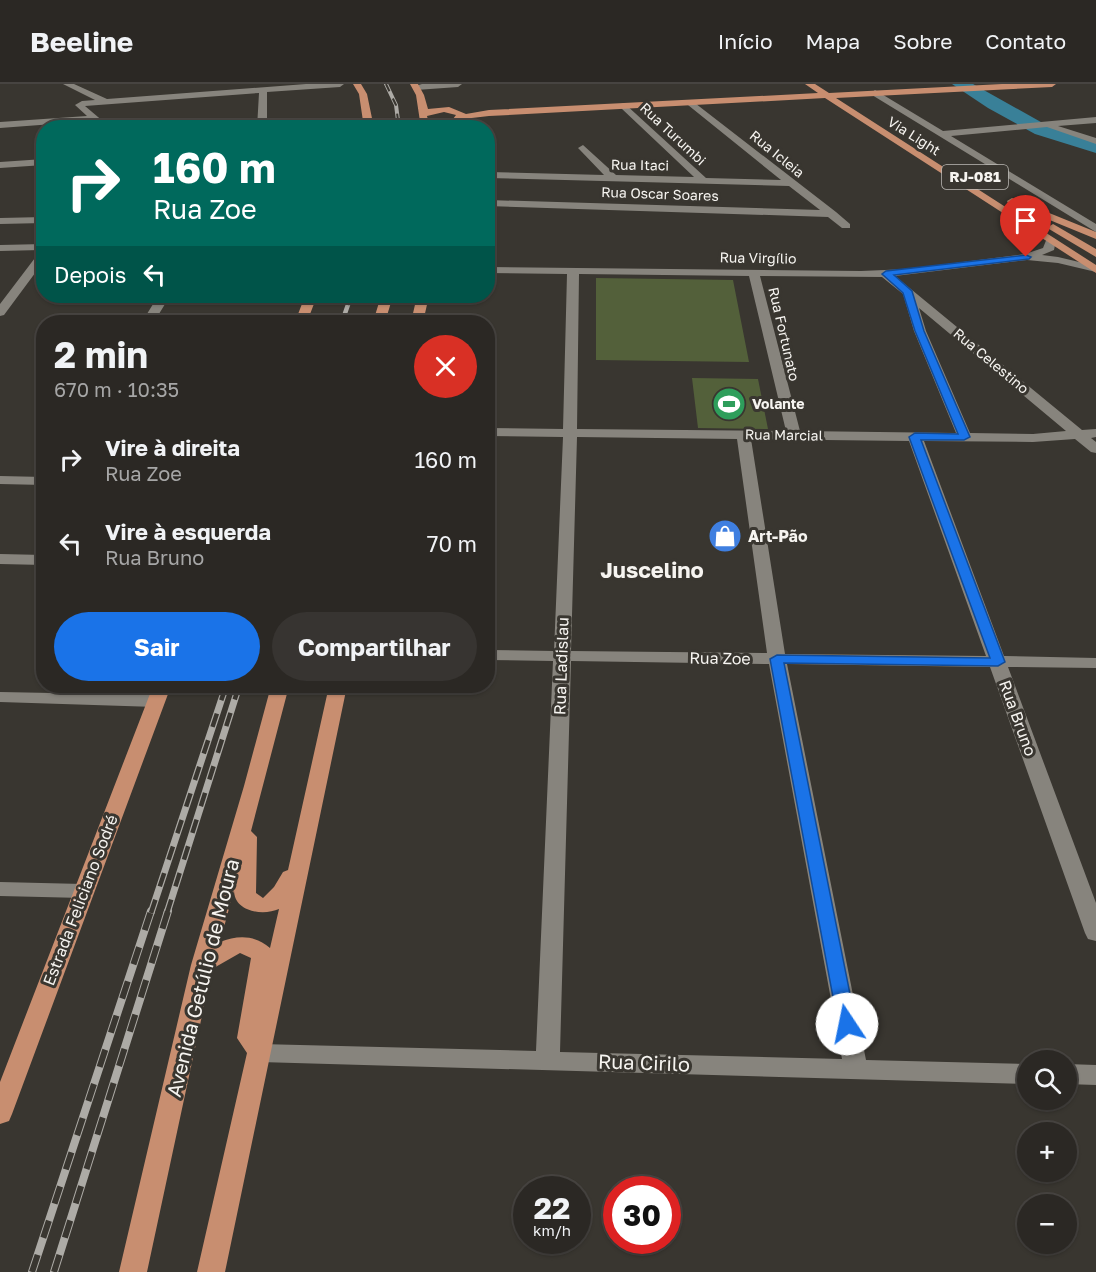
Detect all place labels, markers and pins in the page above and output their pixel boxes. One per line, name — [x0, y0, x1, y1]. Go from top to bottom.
pin — [1000, 195, 1051, 257]
sports icon: Volante — [711, 386, 747, 422]
place label: Volante — [752, 395, 805, 412]
shop icon: Art-Pão — [707, 518, 743, 554]
place label: Art-Pão — [748, 526, 808, 546]

